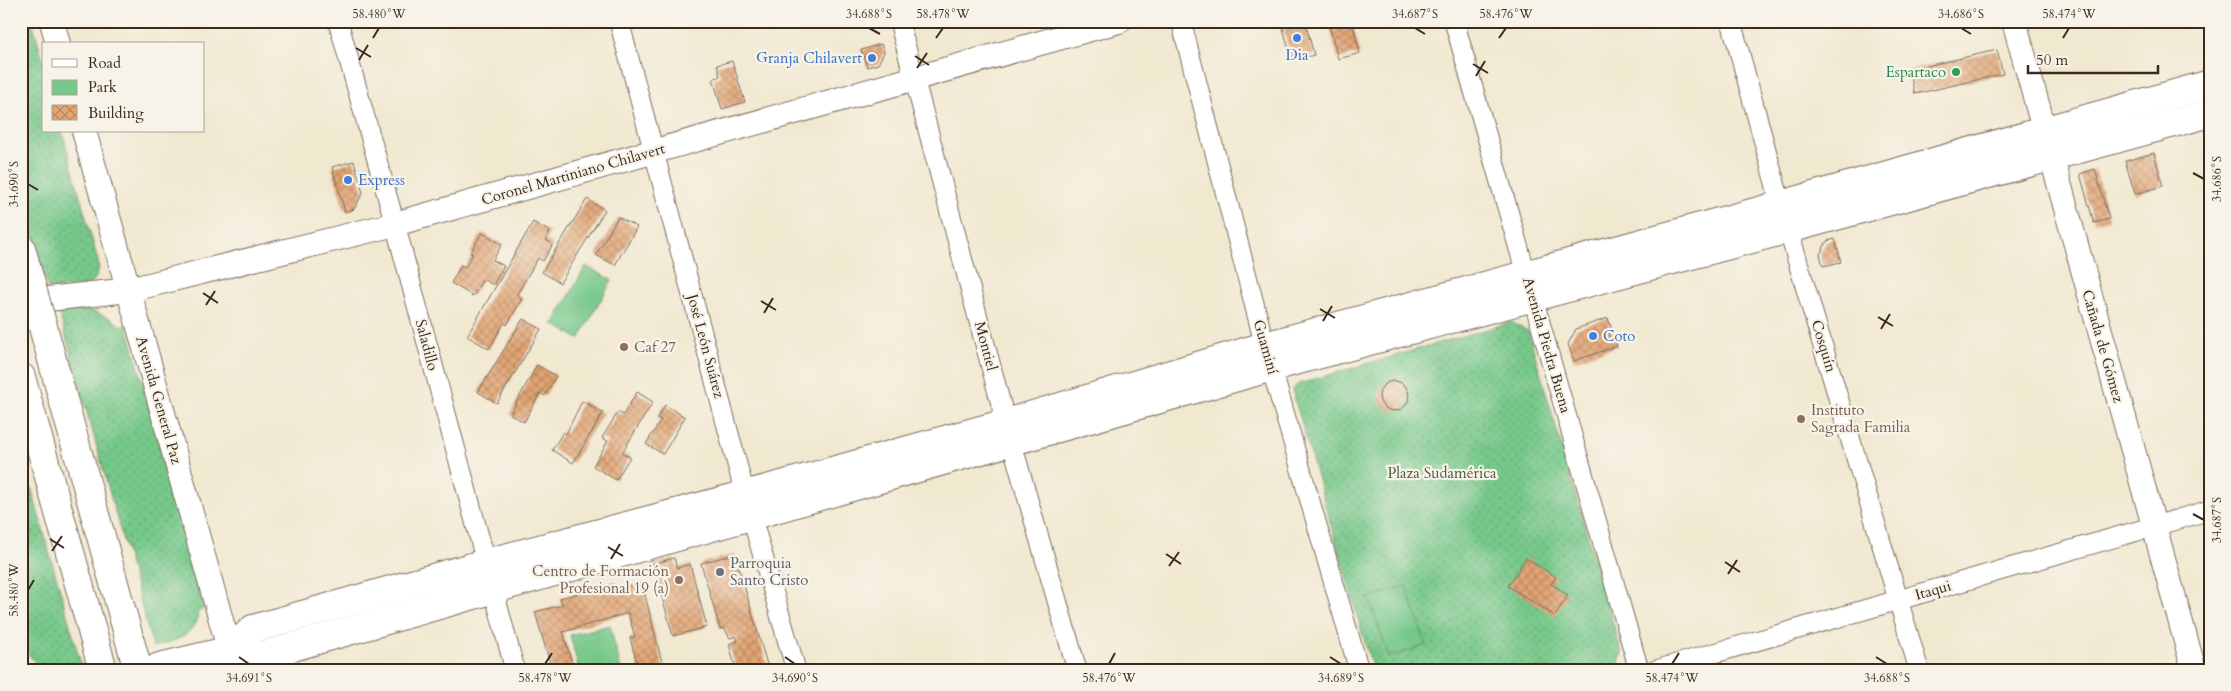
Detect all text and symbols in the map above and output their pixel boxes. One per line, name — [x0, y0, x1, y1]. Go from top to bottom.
text: 58.480°W — [352, 6, 406, 22]
text: 34.688°S — [846, 6, 892, 22]
text: 58.478°W — [916, 6, 970, 22]
text: 34.687°S — [1392, 6, 1438, 22]
text: 58.476°W — [1479, 6, 1533, 22]
text: 34.686°S — [1938, 6, 1984, 22]
text: 58.474°W — [2042, 6, 2096, 22]
marker: Dia — [1291, 32, 1303, 44]
legend — [42, 42, 205, 132]
scale bar — [2028, 42, 2158, 74]
place label: Dia — [1286, 45, 1309, 65]
place label: Granja Chilavert — [756, 48, 862, 68]
text: 50 m — [2036, 50, 2068, 70]
marker: Granja Chilavert — [866, 52, 878, 64]
text: Road — [88, 53, 121, 73]
place label: Espartaco — [1886, 62, 1946, 82]
marker: Espartaco — [1950, 66, 1962, 78]
text: Park — [88, 77, 117, 97]
text: Building — [88, 103, 144, 123]
street label: Coronel Martiniano Chilavert — [479, 138, 667, 210]
text: 34.686°S — [2209, 156, 2225, 202]
text: 34.690°S — [6, 161, 22, 207]
place label: Express — [358, 170, 405, 190]
marker: Express — [342, 174, 354, 186]
street label: Avenida Piedra Buena — [1518, 275, 1576, 416]
street label: Cañada de Gómez — [2077, 287, 2129, 405]
street label: José León Suárez — [682, 290, 730, 400]
street label: Saladillo — [411, 317, 443, 373]
street label: Guaminí — [1249, 317, 1283, 377]
street label: Cosquín — [1807, 317, 1842, 375]
street label: Montiel — [970, 319, 1002, 373]
place label: Coto — [1603, 326, 1635, 346]
marker: Coto — [1587, 330, 1599, 342]
street label: Avenida General Paz — [131, 334, 187, 467]
place label: Caf 27 — [634, 337, 676, 357]
marker: Caf 27 — [618, 341, 630, 353]
place label: Instituto Sagrada Familia — [1811, 400, 1911, 437]
marker: Instituto Sagrada Familia — [1795, 413, 1807, 425]
park label: Plaza Sudamérica — [1387, 463, 1497, 483]
text: 34.687°S — [2209, 497, 2225, 543]
place label: Parroquia Santo Cristo — [730, 553, 808, 590]
place label: Centro de Formación Profesional 19 (a) — [532, 561, 669, 598]
text: 58.480°W — [6, 563, 22, 617]
marker: Parroquia Santo Cristo — [714, 566, 726, 578]
marker: Centro de Formación Profesional 19 (a) — [673, 574, 685, 586]
street label: Itaqui — [1913, 575, 1953, 605]
text: 34.691°S — [226, 670, 272, 686]
text: 58.478°W — [518, 670, 572, 686]
text: 34.690°S — [772, 670, 818, 686]
text: 58.476°W — [1082, 670, 1136, 686]
text: 34.689°S — [1318, 670, 1364, 686]
text: 58.474°W — [1645, 670, 1699, 686]
text: 34.688°S — [1864, 670, 1910, 686]

